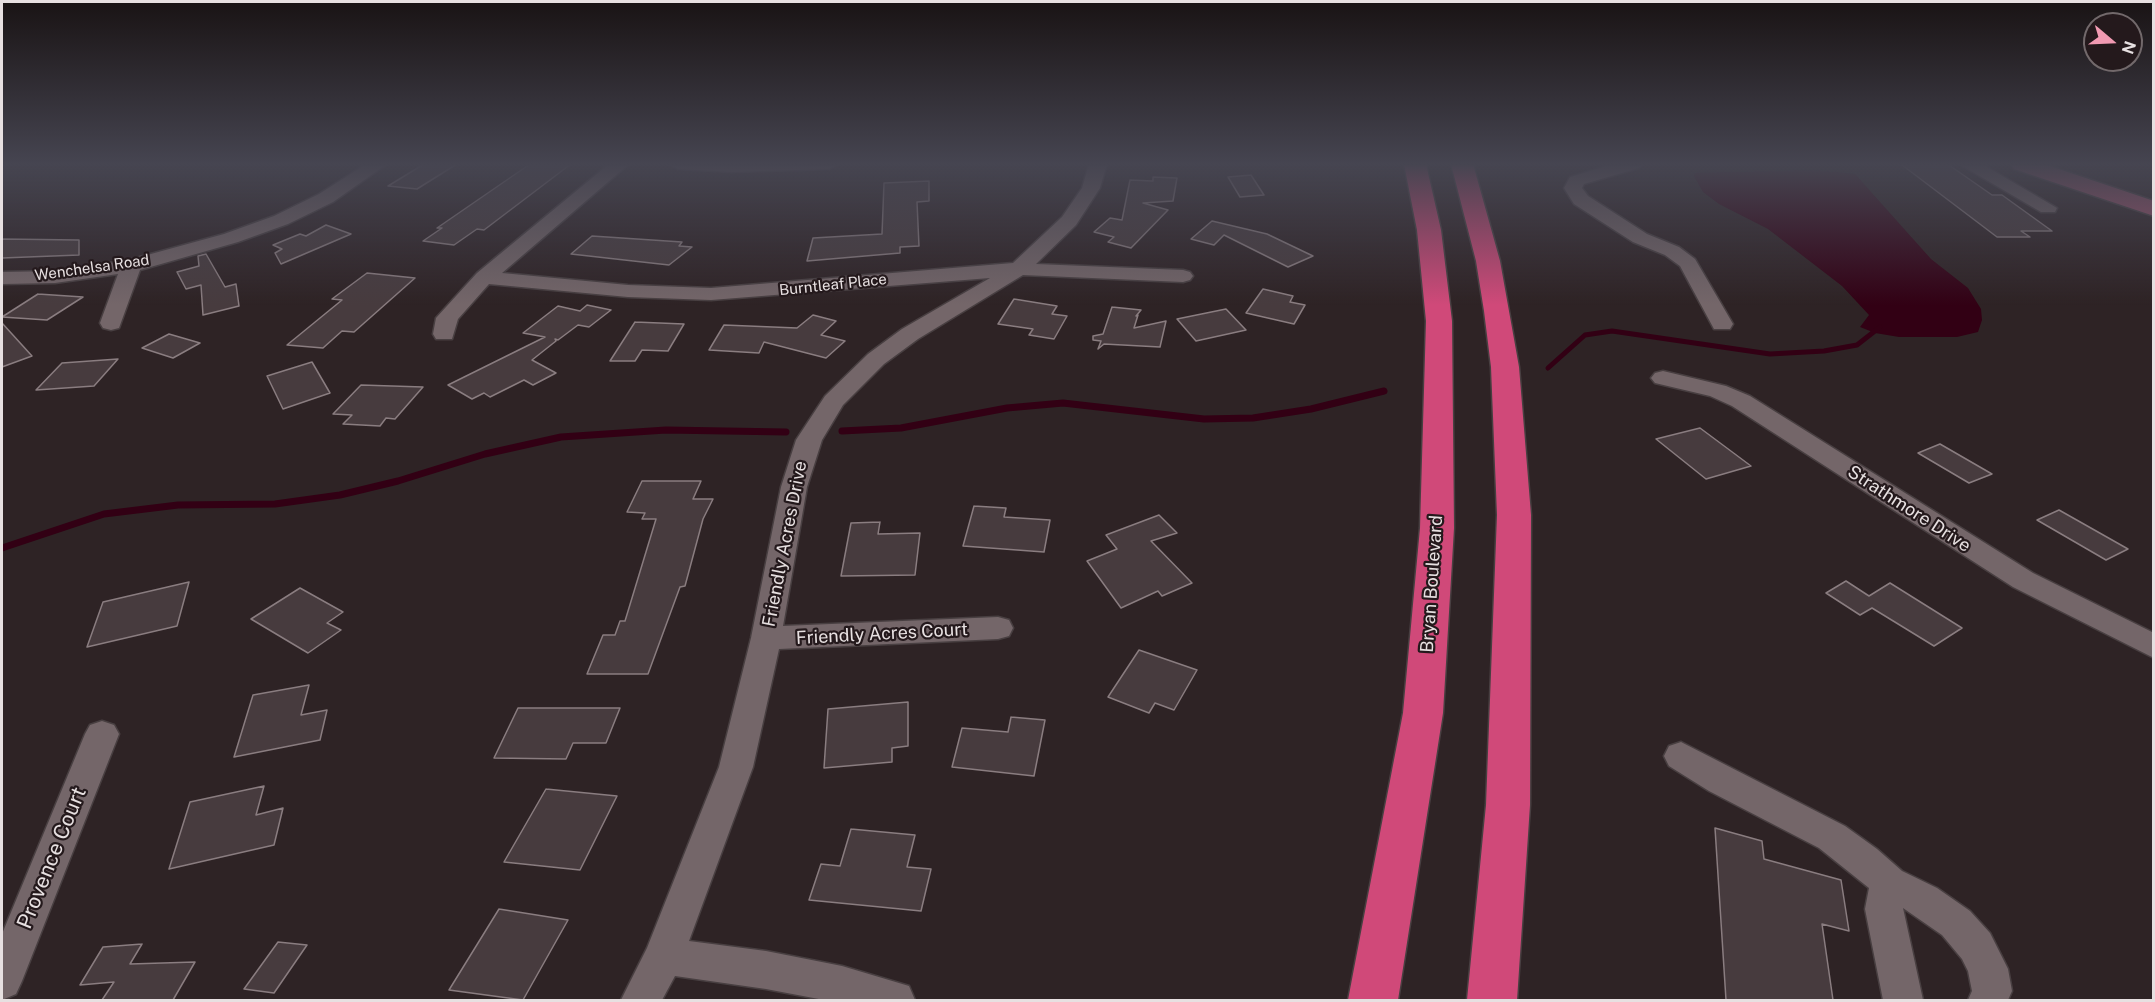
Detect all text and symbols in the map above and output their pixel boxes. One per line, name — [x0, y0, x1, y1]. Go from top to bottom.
north arrow — [2083, 12, 2143, 72]
text: N — [2118, 38, 2140, 56]
street label: Wenchelsa Road — [34, 251, 150, 285]
street label: Burntleaf Place — [778, 270, 888, 300]
street label: Friendly Acres Drive — [758, 459, 812, 629]
street label: Strathmore Drive — [1843, 461, 1975, 557]
street label: Bryan Boulevard — [1416, 515, 1448, 653]
street label: Friendly Acres Court — [795, 619, 969, 649]
street label: Provence Court — [12, 784, 92, 932]

